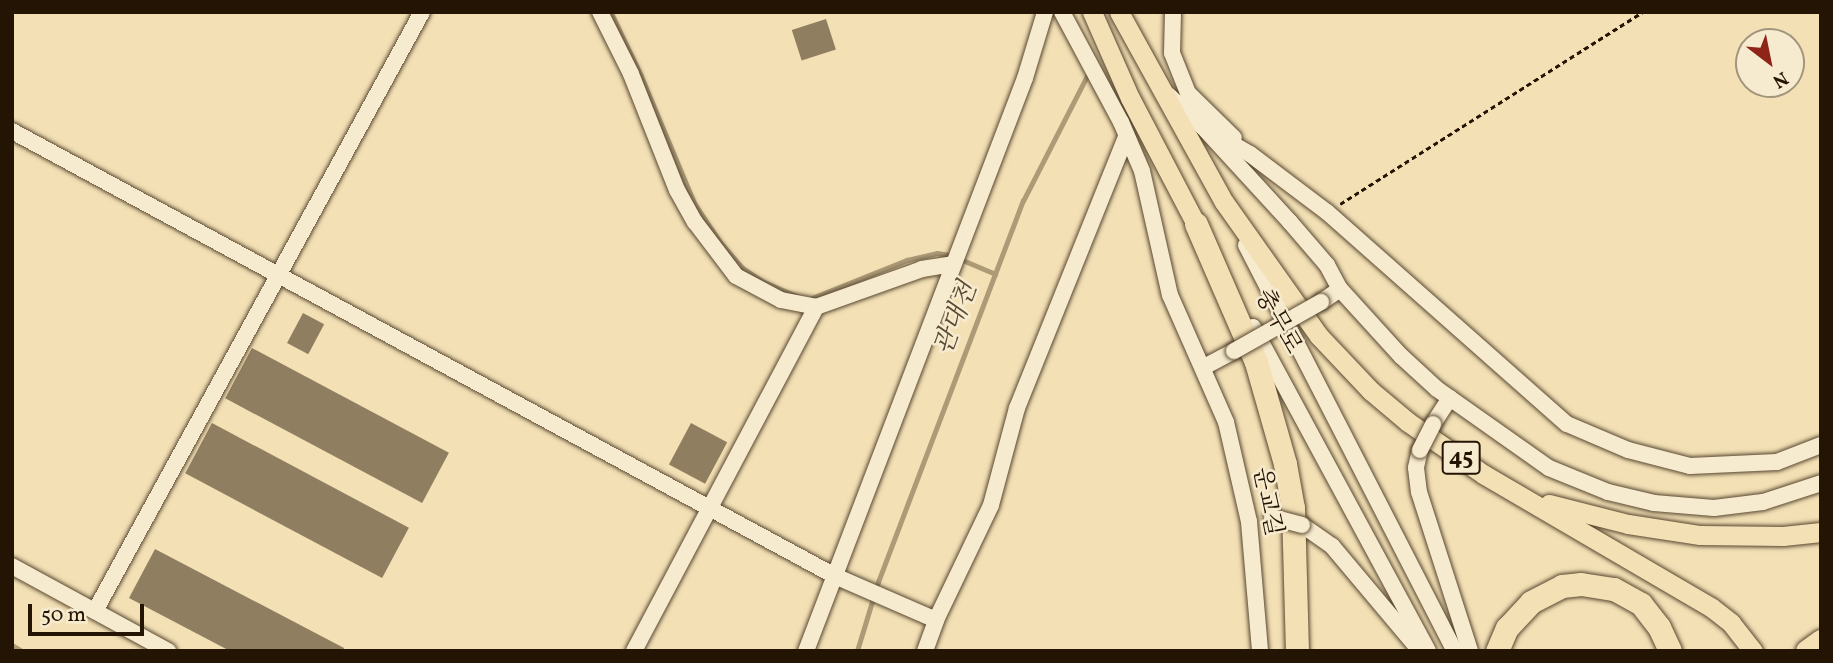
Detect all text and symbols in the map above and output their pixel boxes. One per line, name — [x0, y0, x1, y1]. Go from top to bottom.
north arrow — [1735, 28, 1805, 98]
text: N — [1767, 64, 1793, 94]
water label: 관대천 — [929, 278, 985, 360]
street label: 충무로 — [1248, 285, 1306, 359]
road number: 45 — [1440, 438, 1482, 478]
street label: 운교길 — [1245, 465, 1287, 539]
scale bar — [32, 590, 147, 634]
text: 50 m — [41, 601, 86, 630]

